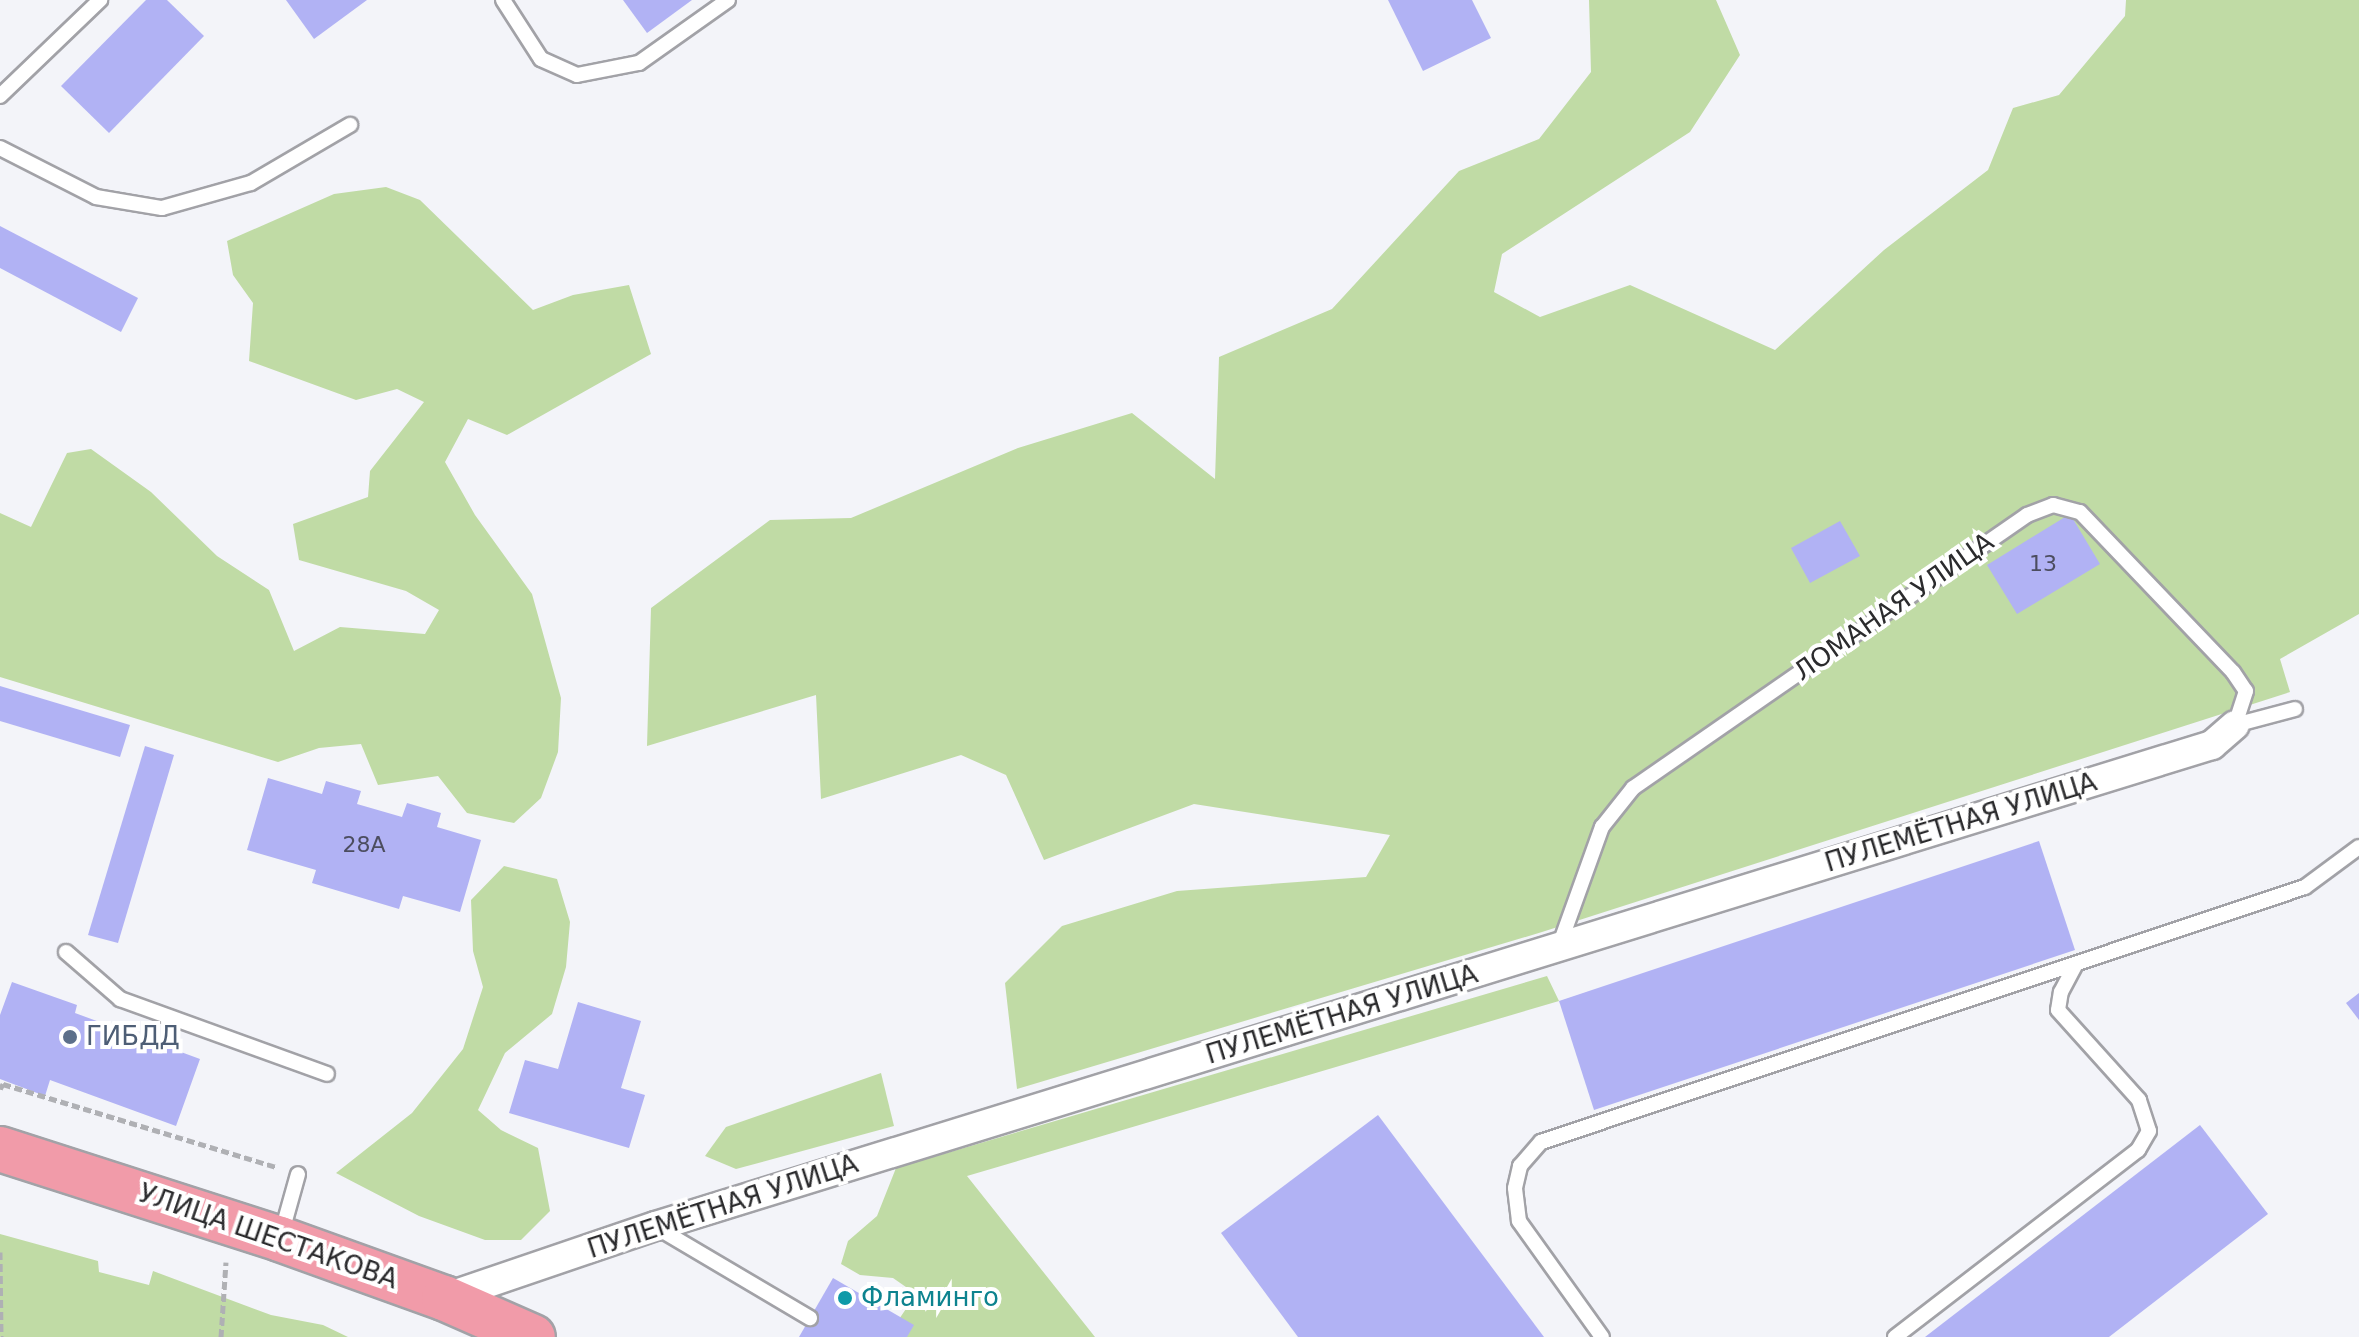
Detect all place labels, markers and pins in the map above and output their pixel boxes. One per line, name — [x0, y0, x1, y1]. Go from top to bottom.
place label: ГИБДД — [86, 1021, 180, 1053]
marker: ГИБДД — [61, 1028, 79, 1046]
place label: Фламинго — [861, 1282, 999, 1314]
marker: Фламинго — [836, 1289, 854, 1307]

